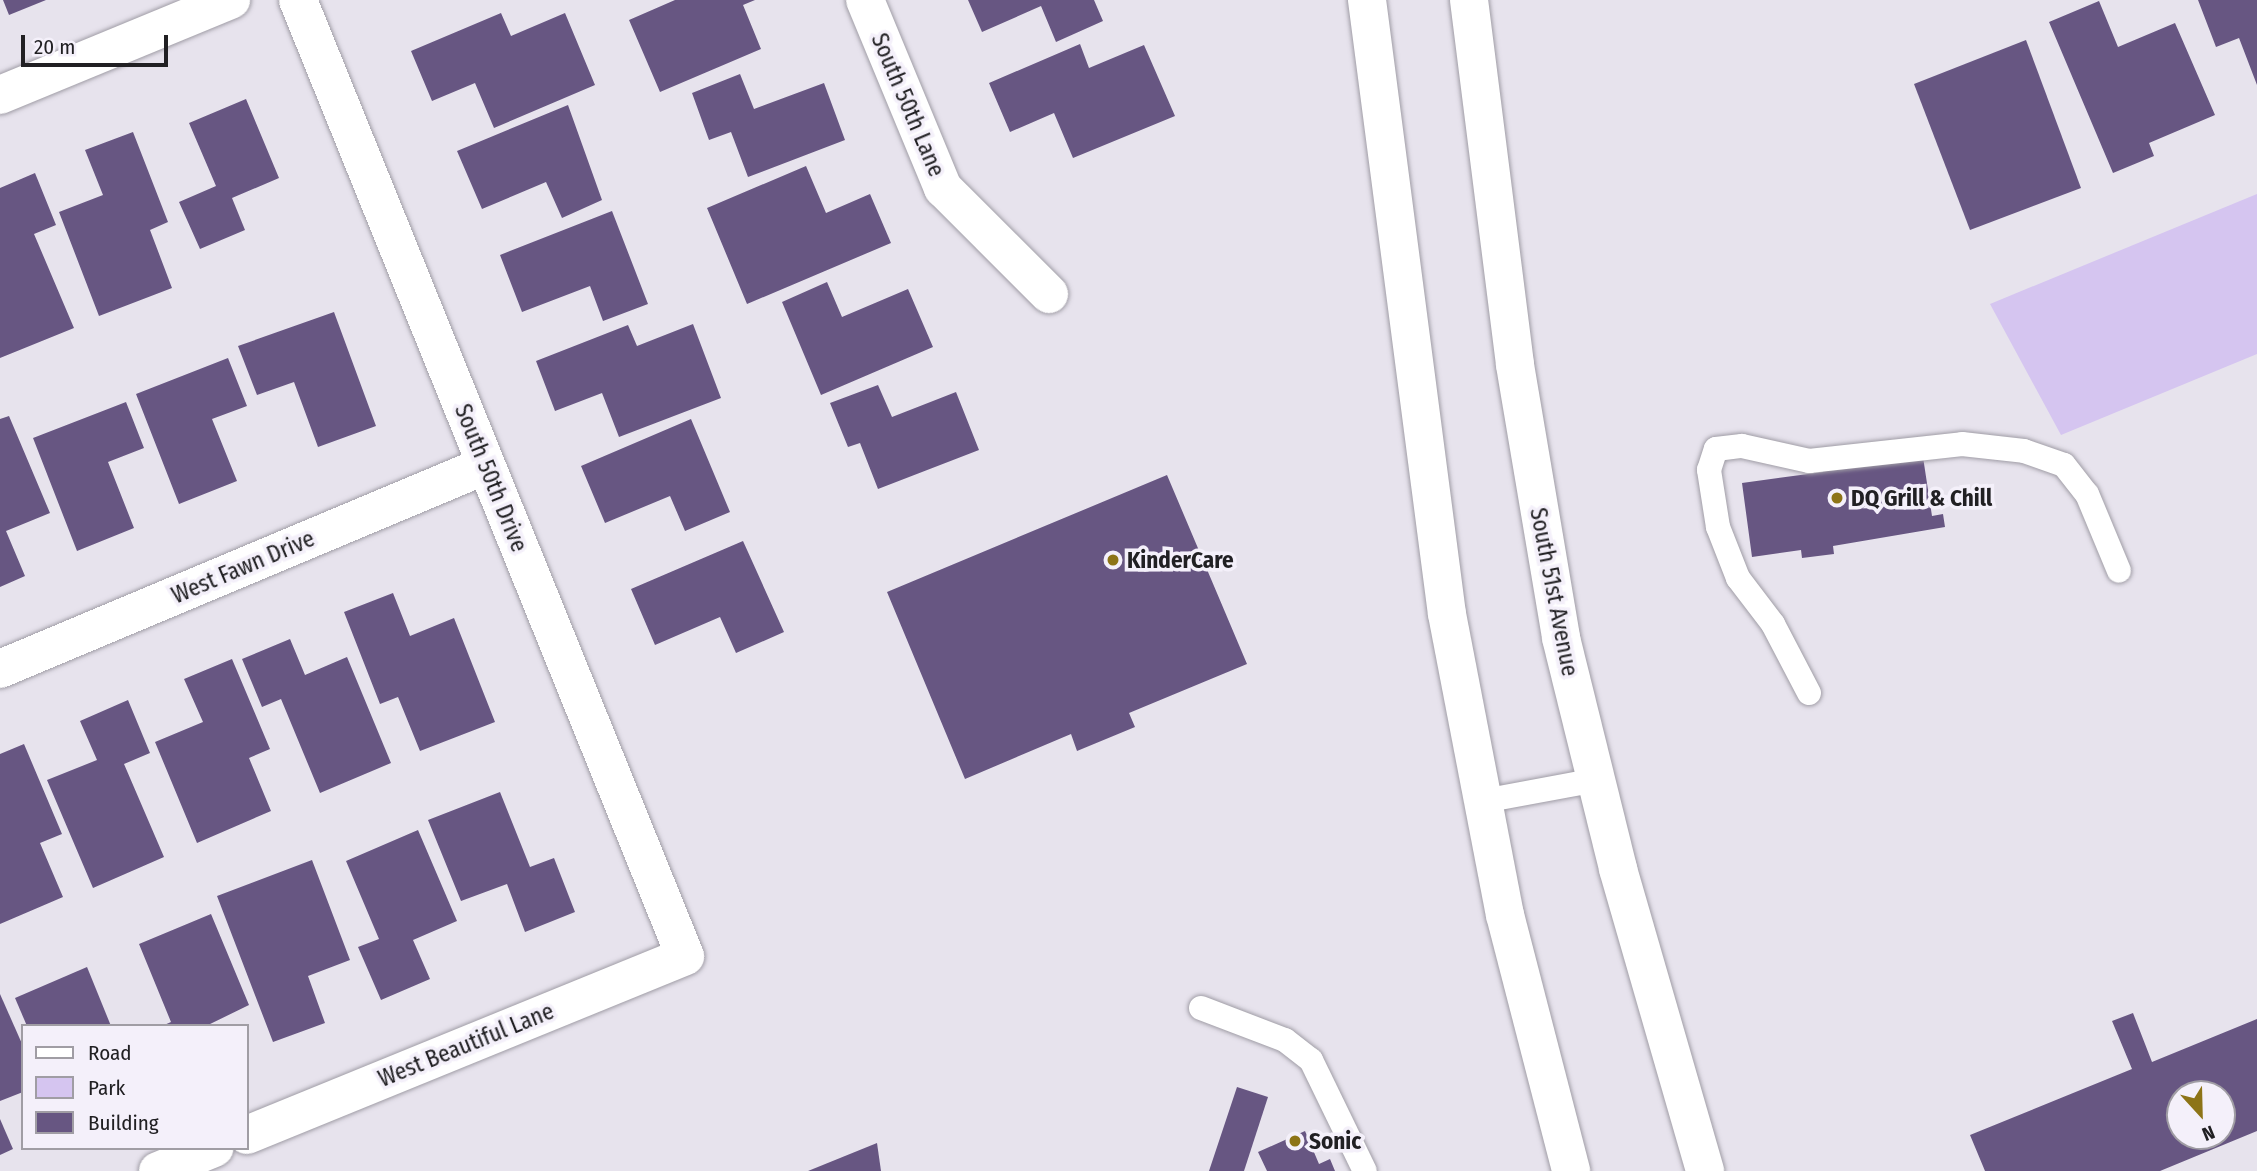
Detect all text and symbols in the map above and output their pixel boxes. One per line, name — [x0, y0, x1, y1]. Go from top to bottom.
scale bar — [24, 21, 172, 65]
street label: South 50th Lane — [865, 29, 951, 181]
text: 20 m — [34, 34, 75, 60]
street label: South 50th Drive — [449, 400, 533, 556]
place label: DQ Grill & Chill — [1851, 484, 1992, 512]
marker: DQ Grill & Chill — [1829, 490, 1845, 506]
street label: South 51st Avenue — [1524, 506, 1584, 678]
street label: West Fawn Drive — [168, 525, 318, 609]
place label: KinderCare — [1127, 546, 1234, 574]
marker: KinderCare — [1105, 552, 1121, 568]
street label: West Beautiful Lane — [374, 997, 558, 1093]
legend — [21, 1024, 248, 1150]
text: Road — [88, 1040, 132, 1066]
text: Park — [88, 1075, 125, 1101]
north arrow — [2166, 1080, 2236, 1150]
text: Building — [88, 1110, 159, 1136]
text: N — [2199, 1120, 2218, 1146]
place label: Sonic — [1309, 1127, 1361, 1155]
marker: Sonic — [1287, 1133, 1303, 1149]

